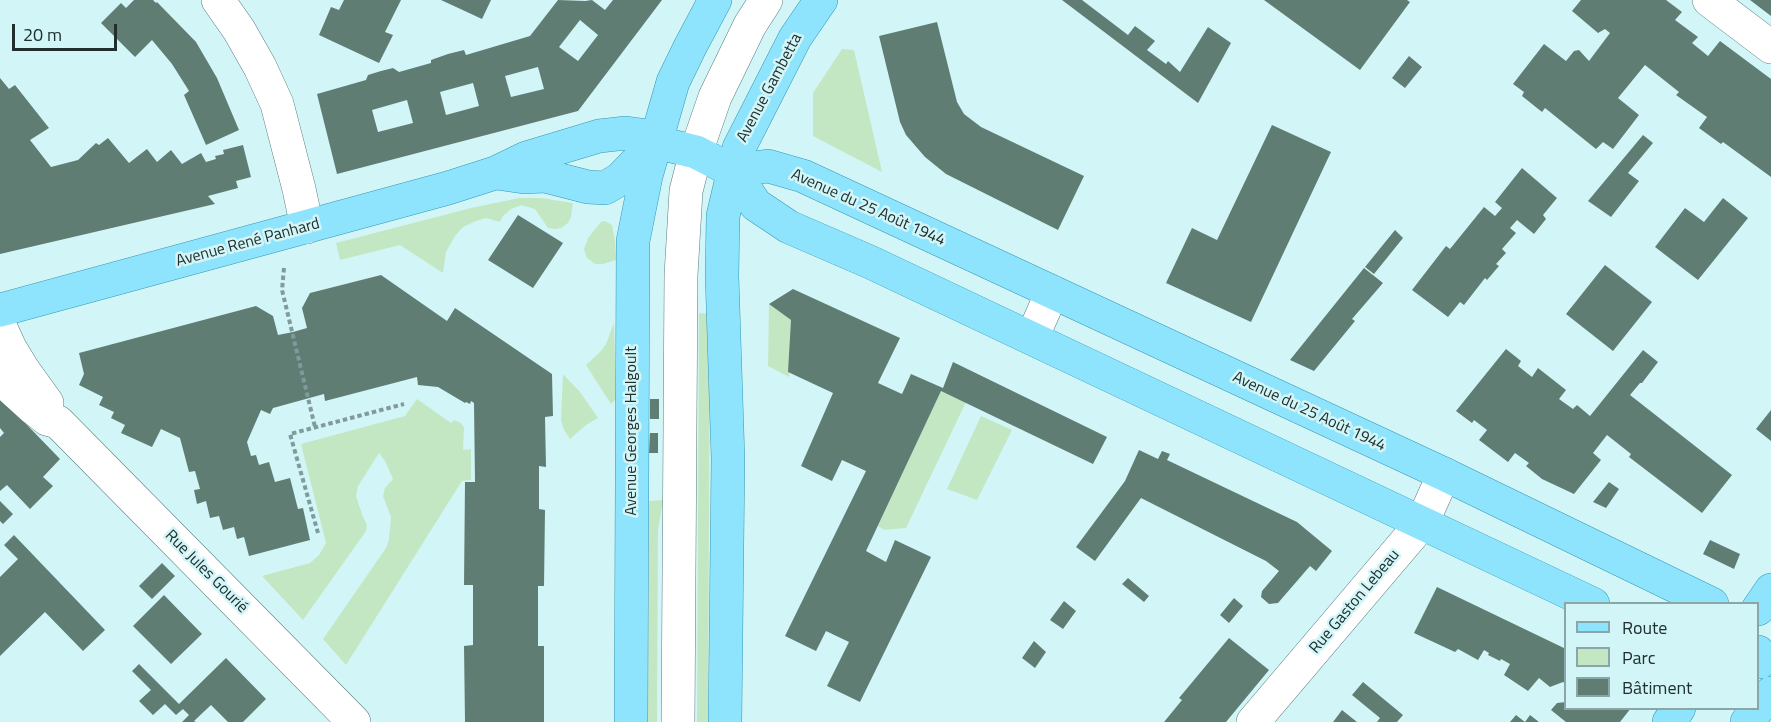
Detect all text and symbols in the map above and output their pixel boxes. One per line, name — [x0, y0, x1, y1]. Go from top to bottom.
scale bar — [15, 12, 120, 50]
text: 20 m — [23, 21, 62, 48]
street label: Avenue Gambetta — [733, 30, 807, 146]
street label: Avenue du 25 Août 1944 — [788, 165, 948, 251]
street label: Avenue René Panhard — [174, 215, 322, 271]
street label: Avenue Georges Halgoult — [622, 346, 642, 516]
street label: Avenue du 25 Août 1944 — [1229, 368, 1389, 456]
street label: Rue Jules Gourié — [160, 526, 252, 618]
street label: Rue Gaston Lebeau — [1306, 546, 1404, 658]
legend — [1564, 602, 1759, 710]
text: Route — [1622, 614, 1667, 641]
text: Parc — [1622, 644, 1656, 671]
text: Bâtiment — [1622, 674, 1692, 701]

